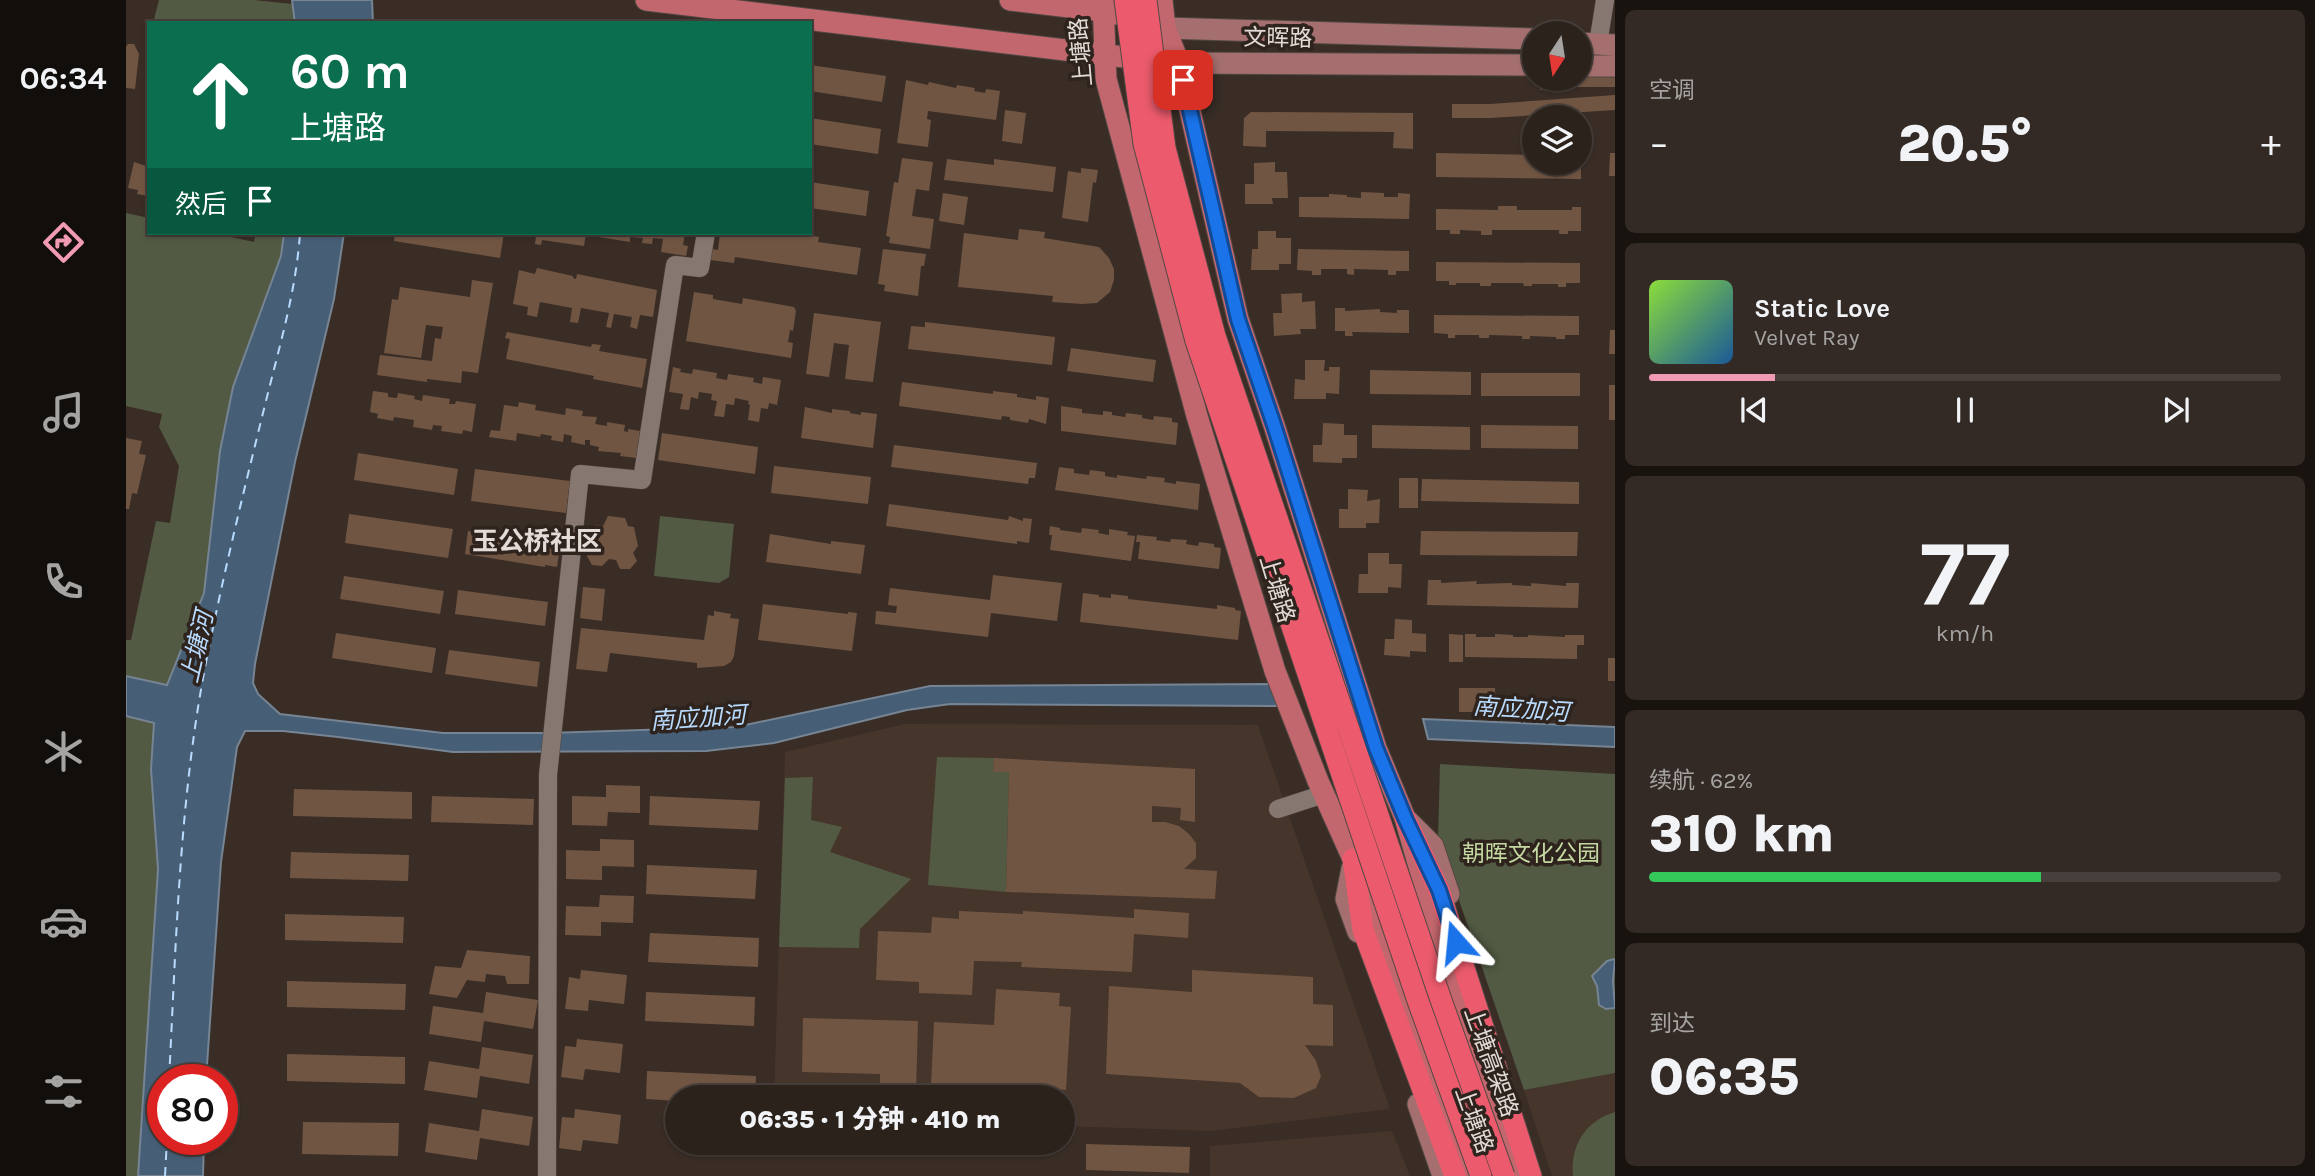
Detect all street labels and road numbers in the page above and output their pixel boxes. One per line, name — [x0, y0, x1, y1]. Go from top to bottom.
street label: 上塘路 — [1065, 16, 1097, 88]
street label: 文晖路 — [1243, 24, 1313, 52]
street label: 上塘路 — [1254, 552, 1300, 626]
street label: 上塘高架路 — [1459, 1003, 1523, 1121]
street label: 上塘路 — [1450, 1083, 1498, 1157]

